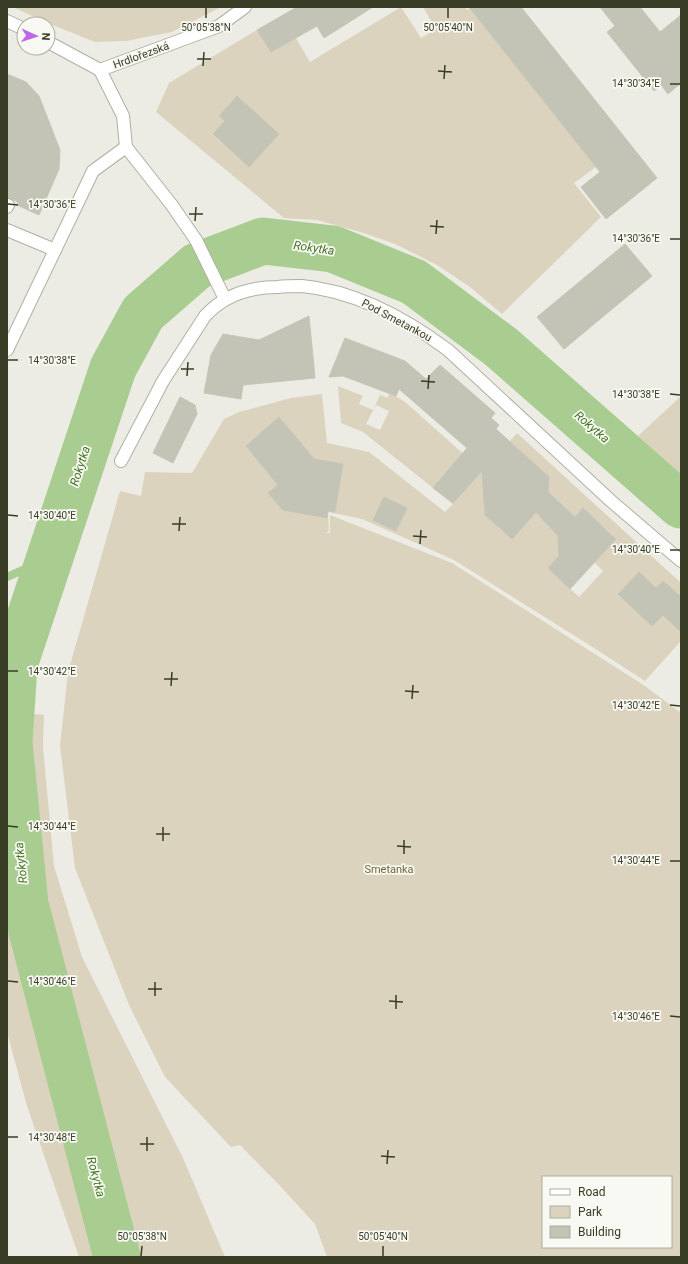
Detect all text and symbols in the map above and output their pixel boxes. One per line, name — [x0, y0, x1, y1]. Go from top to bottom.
north arrow — [16, 16, 56, 56]
text: 50°05'38"N — [181, 22, 231, 33]
text: 50°05'40"N — [423, 22, 473, 33]
text: N — [39, 32, 52, 41]
street label: Hrdlořezská — [111, 39, 171, 72]
text: 14°30'34"E — [612, 78, 660, 89]
text: 14°30'36"E — [28, 199, 76, 210]
text: 14°30'36"E — [612, 233, 660, 244]
water label: Rokytka — [293, 238, 335, 258]
street label: Pod Smetankou — [359, 296, 434, 344]
text: 14°30'38"E — [28, 355, 76, 366]
text: 14°30'38"E — [612, 389, 660, 400]
water label: Rokytka — [572, 408, 612, 446]
water label: Rokytka — [67, 444, 93, 488]
text: 14°30'40"E — [28, 510, 76, 521]
text: 14°30'40"E — [612, 544, 660, 555]
text: 14°30'42"E — [28, 666, 76, 677]
text: 14°30'42"E — [612, 700, 660, 711]
text: 14°30'44"E — [28, 821, 76, 832]
water label: Rokytka — [12, 842, 30, 884]
text: 14°30'44"E — [612, 855, 660, 866]
park label: Smetanka — [364, 863, 414, 876]
text: 14°30'46"E — [28, 976, 76, 987]
text: 14°30'46"E — [612, 1011, 660, 1022]
text: 14°30'48"E — [28, 1132, 76, 1143]
water label: Rokytka — [84, 1155, 108, 1199]
legend — [542, 1176, 672, 1248]
text: Road — [578, 1185, 606, 1199]
text: Park — [578, 1205, 603, 1219]
text: Building — [578, 1225, 621, 1239]
text: 50°05'38"N — [117, 1231, 167, 1242]
text: 50°05'40"N — [358, 1231, 408, 1242]

